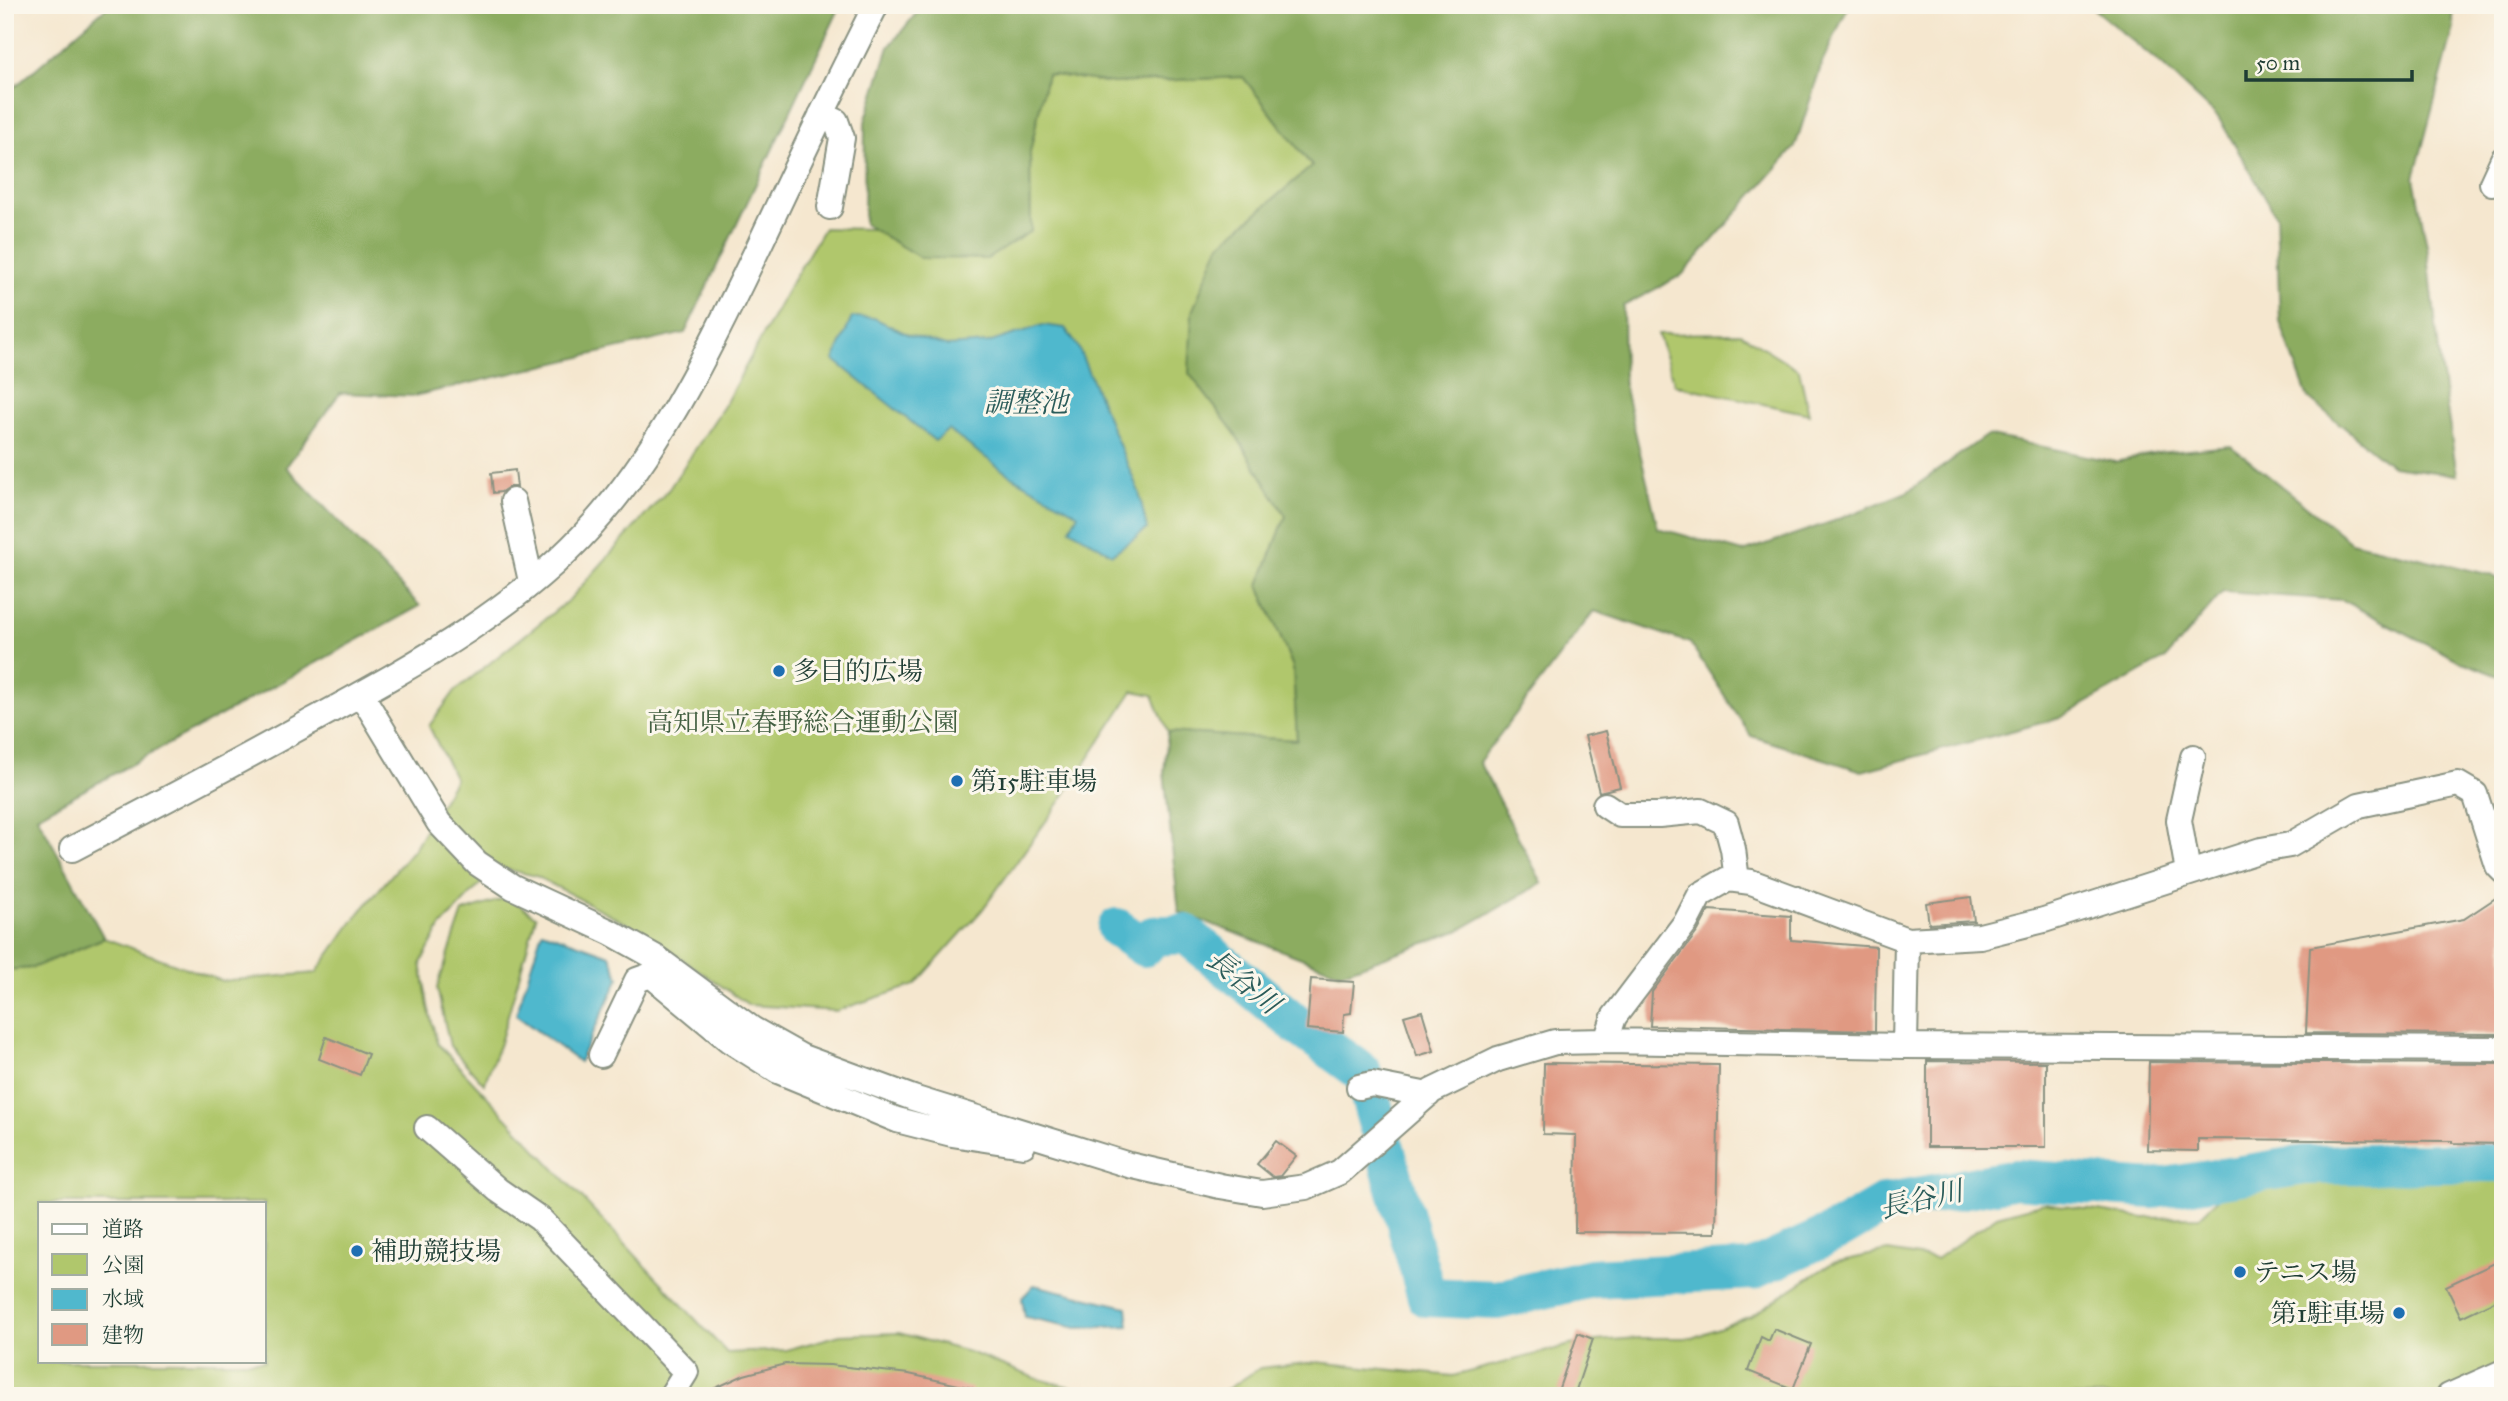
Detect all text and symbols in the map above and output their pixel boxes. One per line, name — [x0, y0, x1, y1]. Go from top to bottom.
scale bar — [2246, 38, 2412, 82]
text: 50 m — [2256, 50, 2301, 76]
water label: 調整池 — [984, 385, 1071, 420]
place label: 多目的広場 — [793, 655, 923, 687]
marker: 多目的広場 — [771, 663, 787, 679]
park label: 高知県立春野総合運動公園 — [647, 706, 959, 738]
place label: 第15駐車場 — [971, 765, 1097, 797]
marker: 第15駐車場 — [949, 773, 965, 789]
water label: 長谷川 — [1200, 941, 1290, 1023]
water label: 長谷川 — [1876, 1172, 1969, 1226]
legend — [38, 1202, 266, 1362]
text: 道路 — [102, 1216, 144, 1242]
place label: 補助競技場 — [371, 1235, 501, 1267]
marker: 補助競技場 — [349, 1243, 365, 1259]
text: 公園 — [102, 1252, 144, 1278]
place label: テニス場 — [2254, 1256, 2357, 1288]
marker: テニス場 — [2232, 1264, 2248, 1280]
text: 水域 — [102, 1286, 144, 1312]
place label: 第1駐車場 — [2271, 1297, 2385, 1329]
marker: 第1駐車場 — [2391, 1305, 2407, 1321]
text: 建物 — [102, 1322, 144, 1348]

